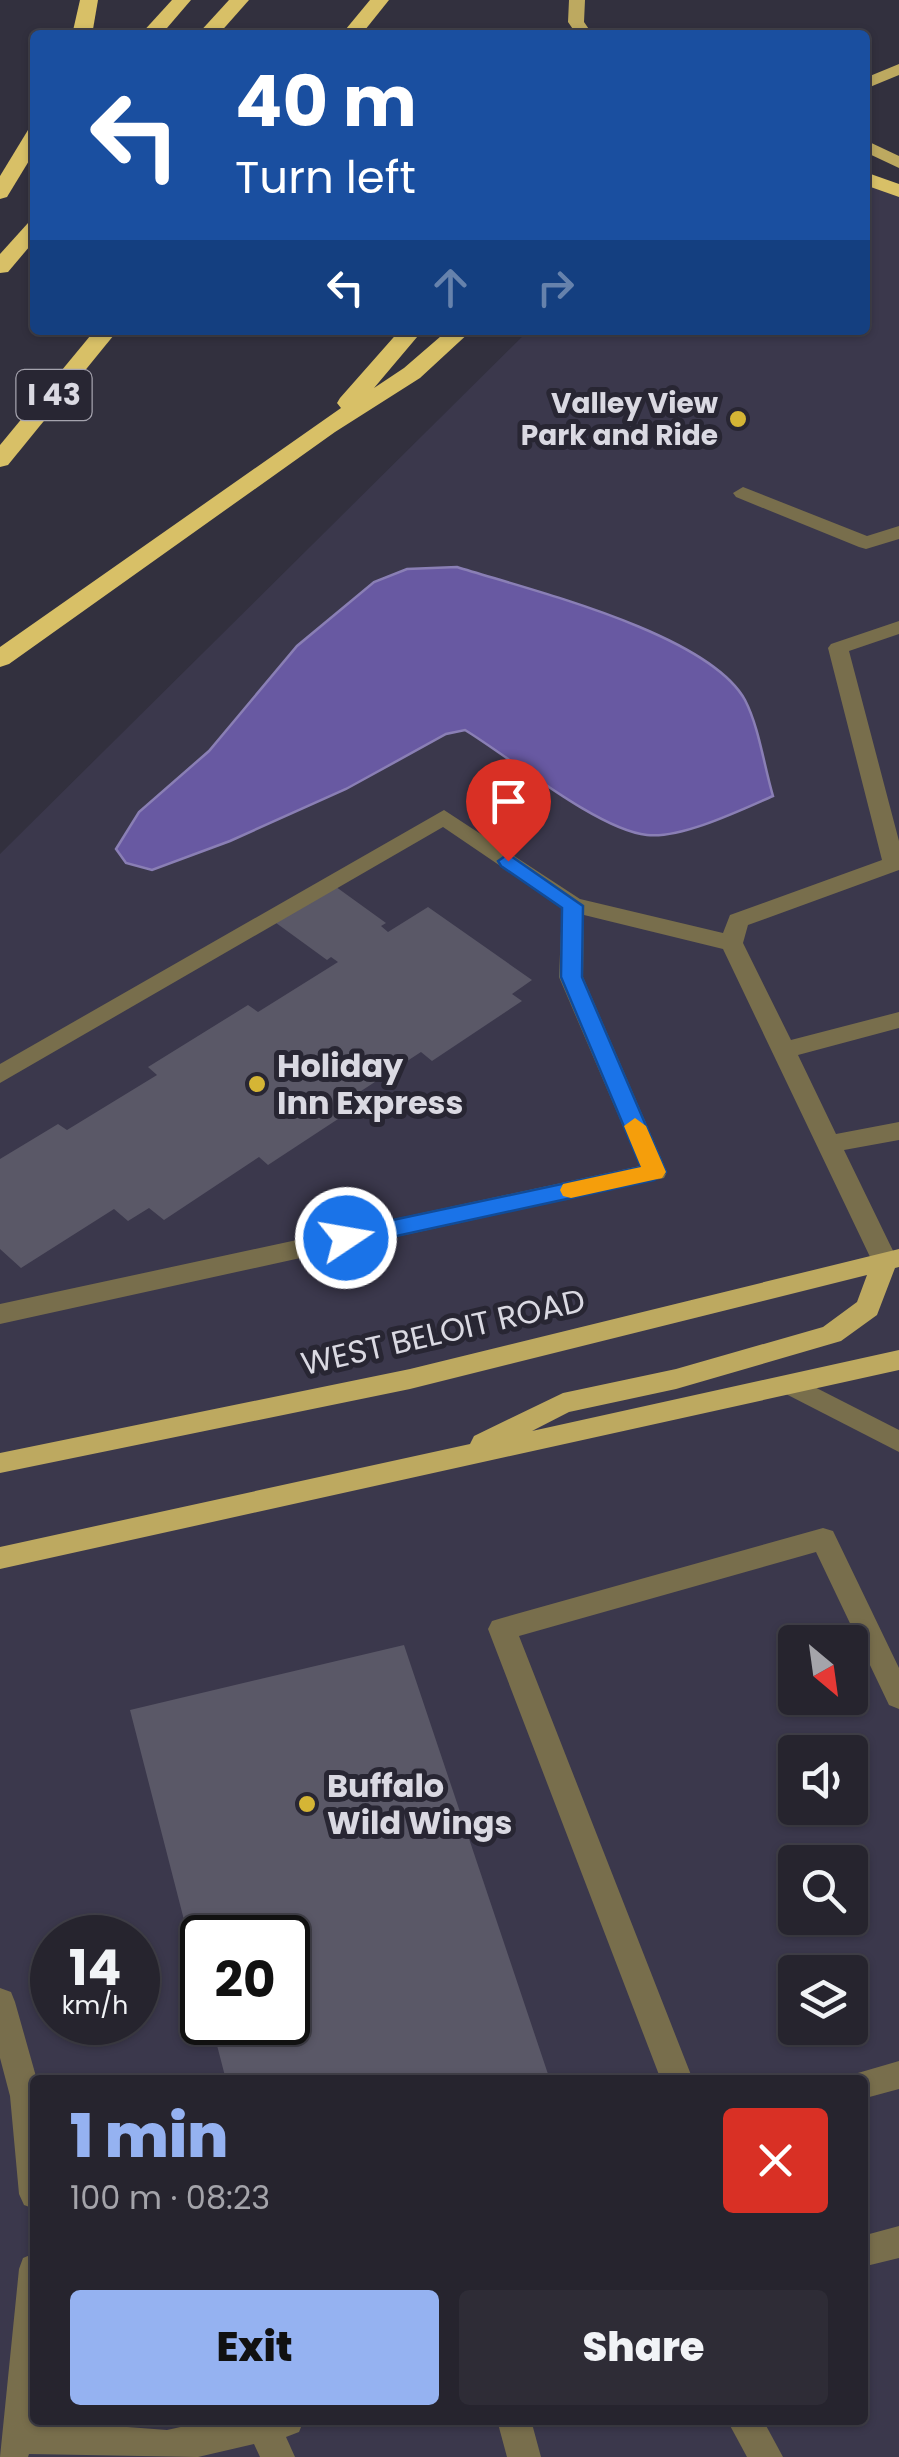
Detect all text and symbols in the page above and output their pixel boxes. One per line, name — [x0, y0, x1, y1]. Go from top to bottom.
text: 40 m — [235, 52, 417, 151]
icon: left — [70, 70, 200, 200]
text: Turn left — [235, 146, 416, 209]
icon: left — [318, 260, 373, 315]
icon: ahead — [423, 260, 478, 315]
icon: right — [528, 260, 583, 315]
road number: I 43 — [17, 370, 92, 420]
place label: Valley View Park and Ride — [521, 384, 719, 455]
marker: Valley View Park and Ride — [727, 408, 749, 430]
pin — [466, 759, 551, 862]
icon: arrive — [481, 774, 536, 829]
place label: Holiday Inn Express — [277, 1043, 463, 1125]
marker: Holiday Inn Express — [246, 1073, 268, 1095]
position arrow — [294, 1186, 398, 1290]
street label: WEST BELOIT ROAD — [297, 1277, 589, 1386]
north arrow — [778, 1625, 868, 1715]
map controls — [778, 1625, 868, 2045]
button: sound — [778, 1735, 868, 1825]
place label: Buffalo Wild Wings — [327, 1763, 512, 1845]
marker: Buffalo Wild Wings — [296, 1793, 318, 1815]
button: search — [778, 1845, 868, 1935]
speed limit sign: 20 — [180, 1915, 310, 2045]
text: 14 — [69, 1932, 121, 2003]
button: layers — [778, 1955, 868, 2045]
text: km/h — [62, 1988, 128, 2023]
text: 1 min — [70, 2094, 228, 2178]
button: close — [723, 2108, 828, 2213]
text: 100 m · 08:23 — [70, 2175, 270, 2220]
button: Exit — [70, 2290, 439, 2405]
button: Share — [459, 2290, 828, 2405]

